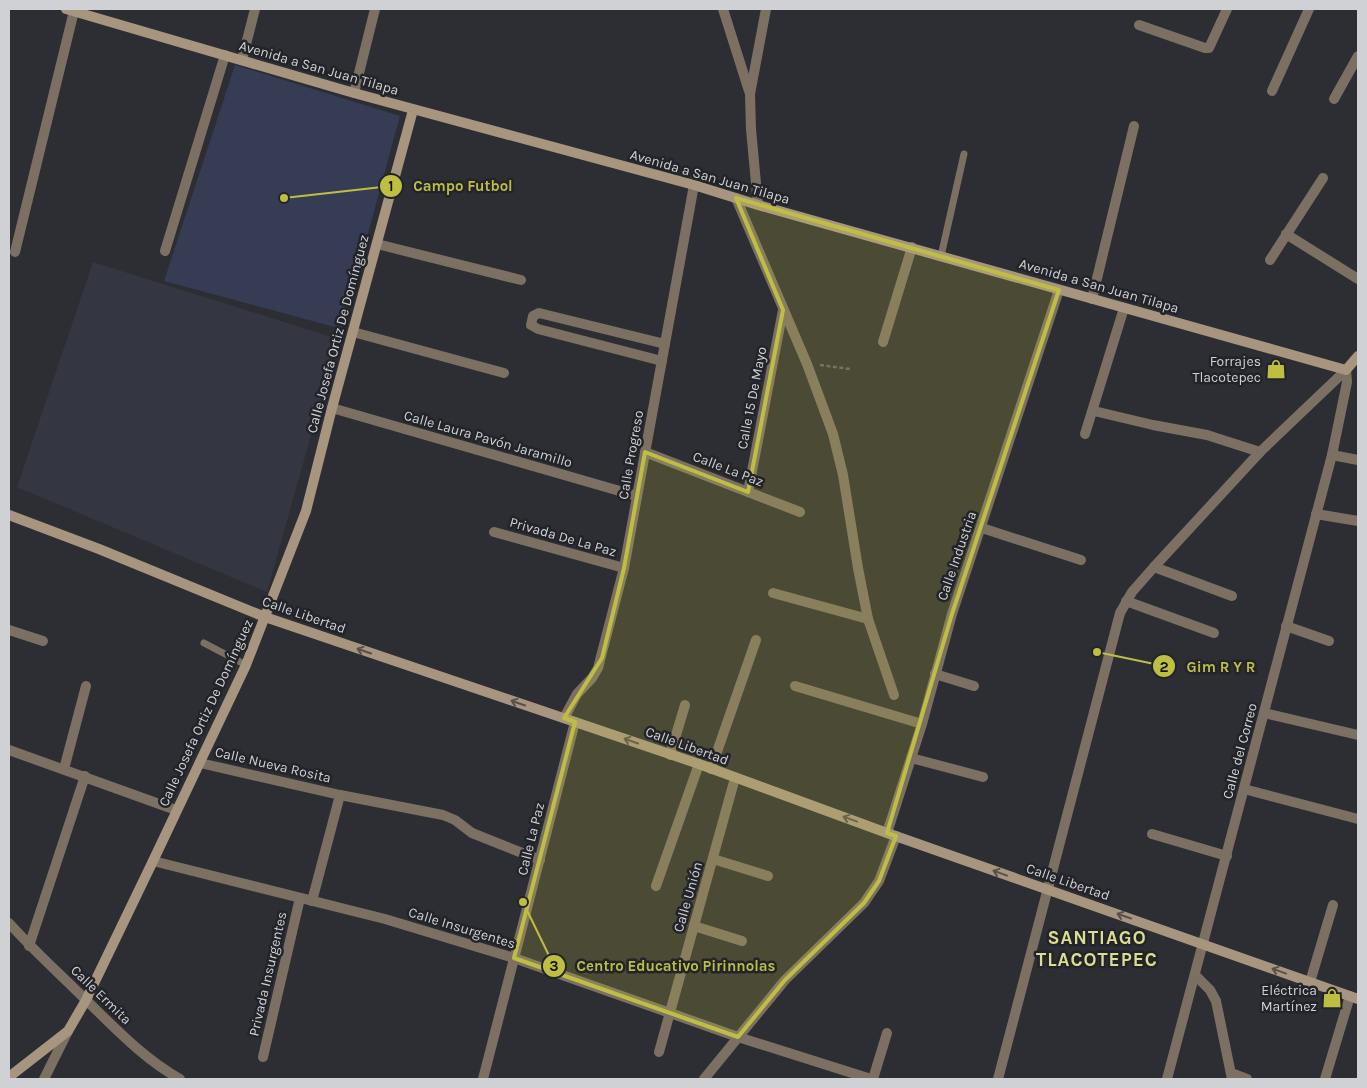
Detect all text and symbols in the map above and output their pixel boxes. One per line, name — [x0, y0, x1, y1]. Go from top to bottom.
street label: Avenida a San Juan Tilapa — [237, 37, 401, 99]
street label: Avenida a San Juan Tilapa — [628, 146, 792, 208]
callout: Campo Futbol — [379, 171, 523, 201]
text: 1 — [388, 177, 394, 195]
text: Campo Futbol — [413, 177, 513, 195]
street label: Calle Josefa Ortiz De Domínguez — [303, 233, 373, 435]
street label: Avenida a San Juan Tilapa — [1017, 255, 1181, 317]
street label: Calle 15 De Mayo — [734, 345, 770, 451]
place label: Forrajes Tlacotepec — [1192, 353, 1261, 386]
shop icon: Forrajes Tlacotepec — [1265, 358, 1287, 380]
street label: Calle Laura Pavón Jaramillo — [402, 407, 574, 471]
street label: Calle Progreso — [615, 409, 647, 501]
street label: Calle La Paz — [690, 448, 766, 490]
street label: Calle Industria — [934, 509, 980, 603]
street label: Privada De La Paz — [508, 514, 618, 560]
street label: Calle Libertad — [260, 593, 348, 637]
street label: Calle Josefa Ortiz De Domínguez — [155, 617, 257, 809]
one-way arrow — [357, 646, 373, 655]
callout: Gim R Y R — [1152, 651, 1266, 681]
text: 2 — [1159, 658, 1169, 676]
text: Gim R Y R — [1187, 658, 1255, 676]
one-way arrow — [511, 697, 527, 707]
street label: Calle del Correo — [1219, 701, 1261, 801]
street label: Calle Libertad — [643, 723, 731, 769]
one-way arrow — [623, 736, 639, 745]
street label: Calle Nueva Rosita — [213, 743, 333, 787]
street label: Calle La Paz — [514, 801, 548, 877]
one-way arrow — [842, 814, 858, 823]
street label: Calle Unión — [670, 860, 706, 934]
street label: Calle Libertad — [1024, 860, 1112, 904]
one-way arrow — [993, 868, 1009, 877]
street label: Calle Insurgentes — [406, 904, 518, 952]
street label: Privada Insurgentes — [245, 910, 291, 1038]
one-way arrow — [1117, 911, 1133, 921]
district label: SANTIAGO TLACOTEPEC — [1036, 927, 1158, 971]
callout: Centro Educativo Pirinnolas — [541, 951, 785, 981]
text: 3 — [549, 957, 559, 975]
text: Centro Educativo Pirinnolas — [577, 957, 775, 975]
street label: Calle Ermita — [67, 962, 135, 1028]
one-way arrow — [1272, 966, 1288, 975]
place label: Eléctrica Martínez — [1261, 982, 1317, 1015]
shop icon: Eléctrica Martínez — [1321, 987, 1343, 1009]

